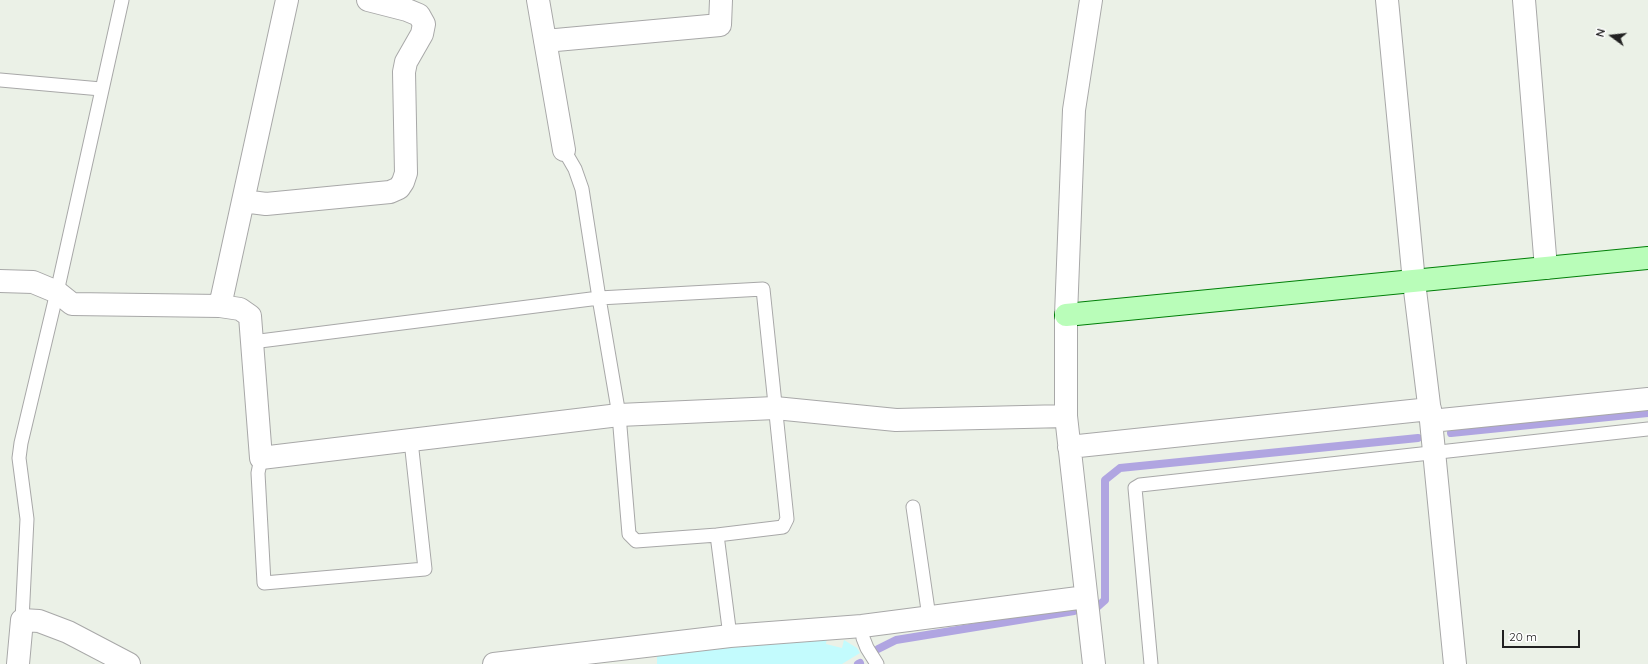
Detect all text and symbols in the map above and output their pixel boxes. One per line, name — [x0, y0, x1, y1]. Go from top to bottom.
north arrow — [1592, 16, 1632, 56]
text: N — [1593, 27, 1608, 39]
scale bar — [1504, 622, 1582, 648]
text: 20 m — [1509, 629, 1537, 644]

